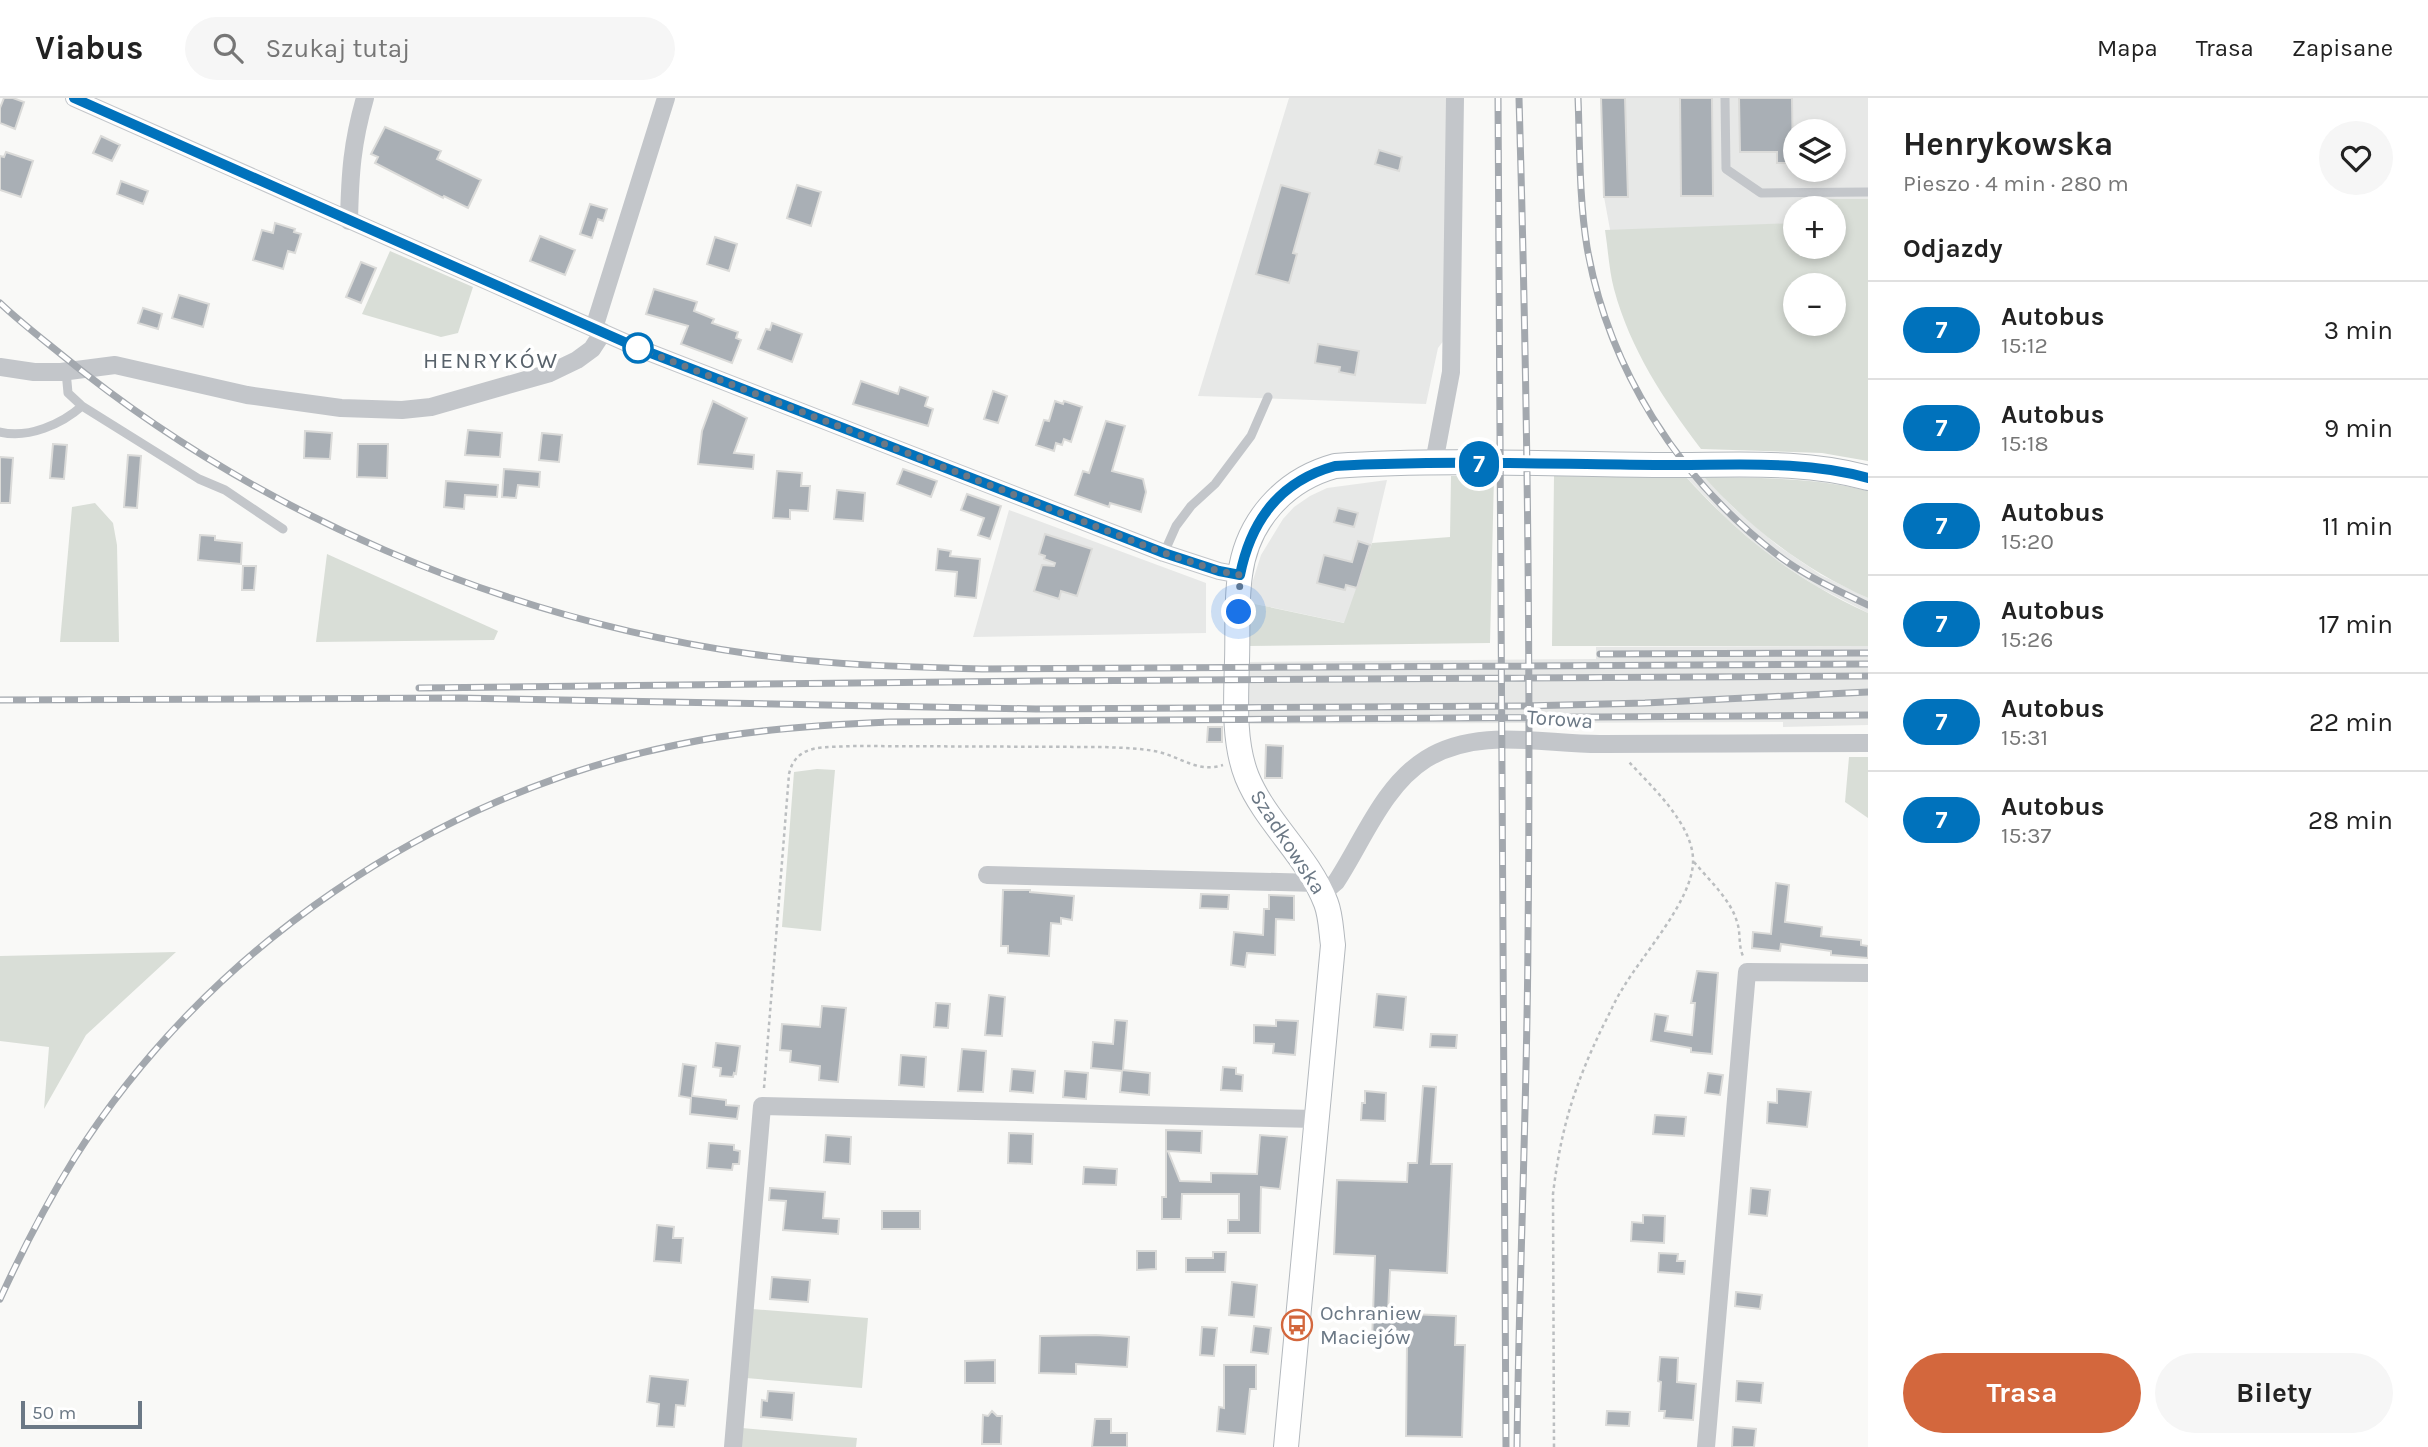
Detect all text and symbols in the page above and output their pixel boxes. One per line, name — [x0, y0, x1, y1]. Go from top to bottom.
search box — [185, 17, 675, 80]
text: Viabus — [35, 29, 143, 67]
icon: search — [209, 29, 247, 67]
text: Szukaj tutaj — [265, 33, 410, 64]
text: Mapa — [2097, 34, 2158, 62]
text: Trasa — [2196, 34, 2254, 62]
text: Zapisane — [2292, 34, 2393, 62]
map controls — [1783, 119, 1846, 336]
button: layers — [1783, 119, 1846, 182]
button: heart — [2319, 121, 2393, 195]
text: Henrykowska — [1903, 125, 2113, 163]
text: Pieszo · 4 min · 280 m — [1903, 170, 2129, 197]
button: + — [1783, 196, 1846, 259]
text: Odjazdy — [1903, 233, 2003, 264]
button: − — [1783, 273, 1846, 336]
text: Autobus — [2001, 301, 2105, 332]
text: 3 min — [2324, 315, 2393, 346]
text: 7 — [1936, 316, 1947, 344]
text: 15:12 — [2001, 332, 2048, 359]
unlabelled marker — [623, 333, 653, 363]
district label: HENRYKÓW — [423, 347, 559, 374]
text: Autobus — [2001, 399, 2105, 430]
text: 9 min — [2324, 413, 2393, 444]
text: 7 — [1936, 414, 1947, 442]
text: 15:18 — [2001, 430, 2049, 457]
line badge: 7 — [1456, 441, 1502, 487]
text: 7 — [1473, 450, 1485, 478]
text: Autobus — [2001, 497, 2105, 528]
text: 11 min — [2322, 511, 2393, 542]
text: 7 — [1936, 512, 1947, 540]
text: 15:20 — [2001, 528, 2054, 555]
your location — [1221, 594, 1256, 629]
text: Autobus — [2001, 595, 2105, 626]
text: 17 min — [2318, 609, 2393, 640]
text: 7 — [1936, 610, 1947, 638]
text: 15:26 — [2001, 626, 2053, 653]
text: Autobus — [2001, 693, 2105, 724]
street label: Torowa — [1526, 705, 1594, 733]
text: 22 min — [2309, 707, 2393, 738]
text: 7 — [1936, 708, 1947, 736]
text: 15:31 — [2001, 724, 2048, 751]
street label: Szadkowska — [1245, 785, 1331, 899]
text: Autobus — [2001, 791, 2105, 822]
text: 28 min — [2308, 805, 2393, 836]
text: 7 — [1936, 806, 1947, 834]
text: 15:37 — [2001, 822, 2051, 849]
place label: Ochraniew Maciejów — [1320, 1301, 1421, 1349]
bus stop icon: Ochraniew Maciejów — [1280, 1308, 1314, 1342]
button: Trasa — [1903, 1353, 2141, 1433]
button: Bilety — [2155, 1353, 2393, 1433]
scale bar — [21, 1398, 142, 1430]
text: 50 m — [32, 1402, 76, 1424]

